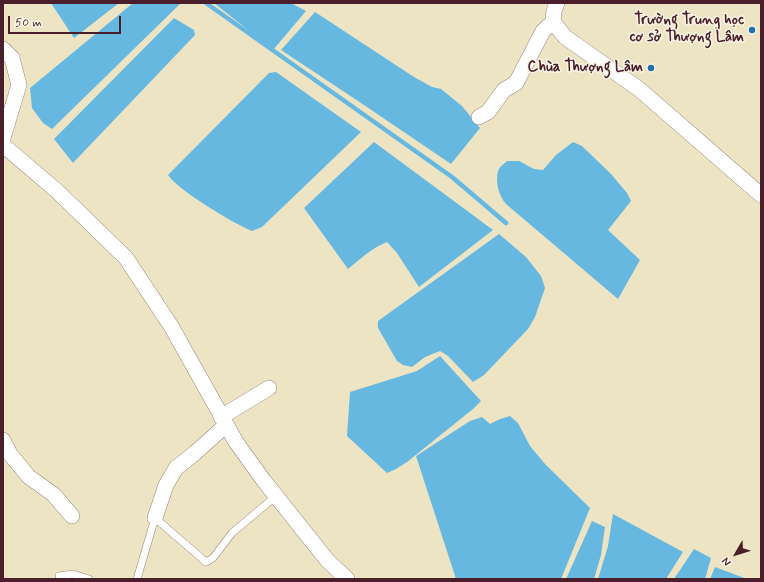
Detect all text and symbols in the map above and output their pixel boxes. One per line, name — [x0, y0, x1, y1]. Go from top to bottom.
scale bar — [10, 8, 123, 34]
place label: Trường Trung học cơ sở Thượng Lâm — [630, 12, 744, 47]
text: 50 m — [15, 15, 42, 31]
marker: Trường Trung học cơ sở Thượng Lâm — [747, 25, 757, 35]
place label: Chùa Thượng Lâm — [528, 59, 643, 77]
marker: Chùa Thượng Lâm — [646, 63, 656, 73]
north arrow — [716, 534, 756, 574]
text: N — [719, 554, 734, 569]

